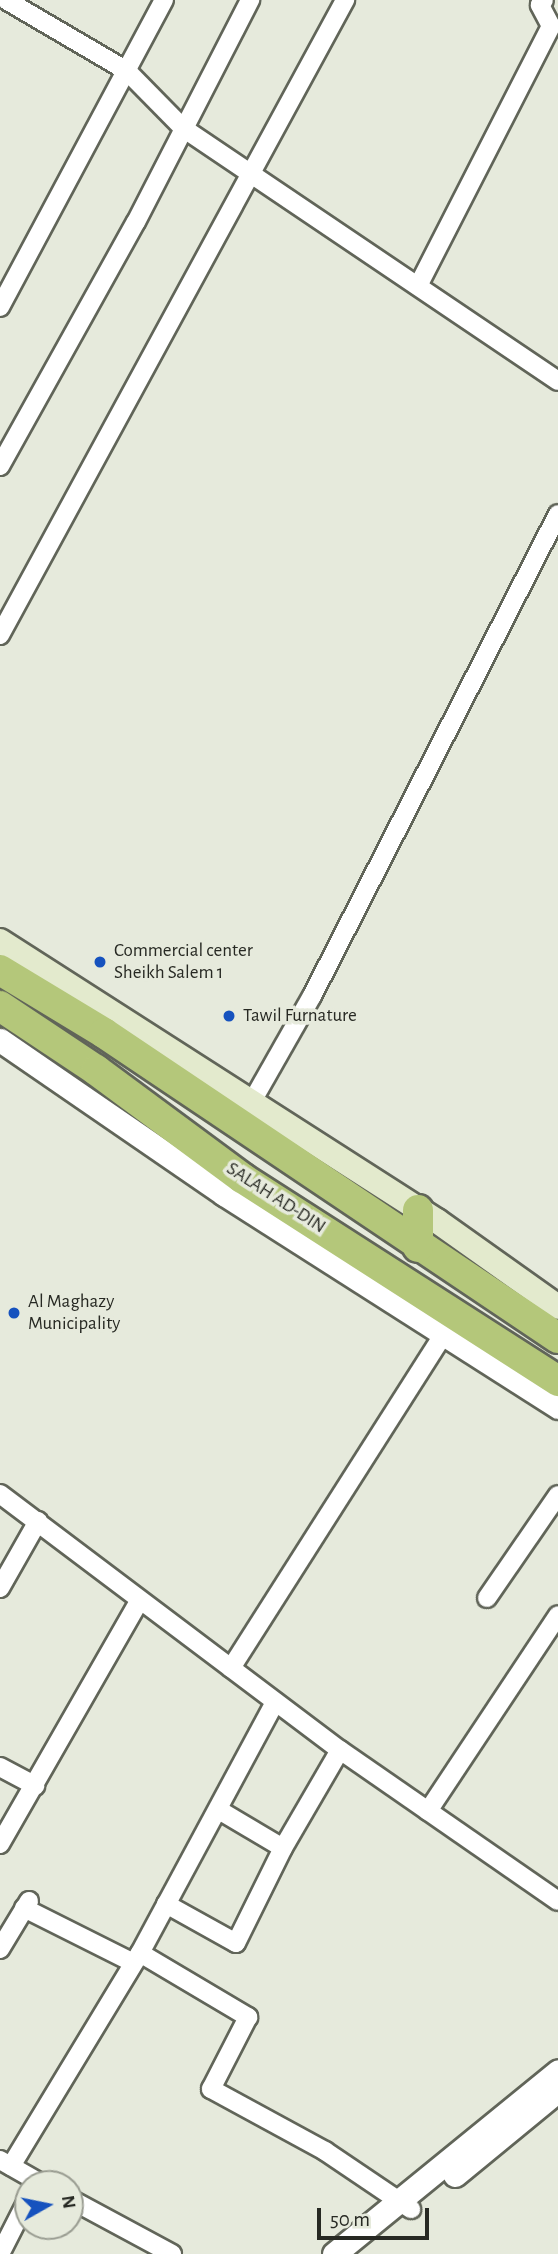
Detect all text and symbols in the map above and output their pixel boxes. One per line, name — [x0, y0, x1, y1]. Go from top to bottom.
place label: Commercial center Sheikh Salem 1 — [114, 940, 253, 984]
marker: Commercial center Sheikh Salem 1 — [92, 954, 108, 970]
place label: Tawil Furnature — [243, 1005, 357, 1027]
marker: Tawil Furnature — [221, 1008, 237, 1024]
street label: SALAH AD-DIN — [222, 1157, 330, 1239]
place label: Al Maghazy Municipality — [28, 1291, 120, 1335]
marker: Al Maghazy Municipality — [6, 1305, 22, 1321]
north arrow — [14, 2170, 84, 2240]
text: N — [58, 2194, 79, 2210]
scale bar — [320, 2194, 432, 2238]
text: 50 m — [330, 2209, 370, 2230]

